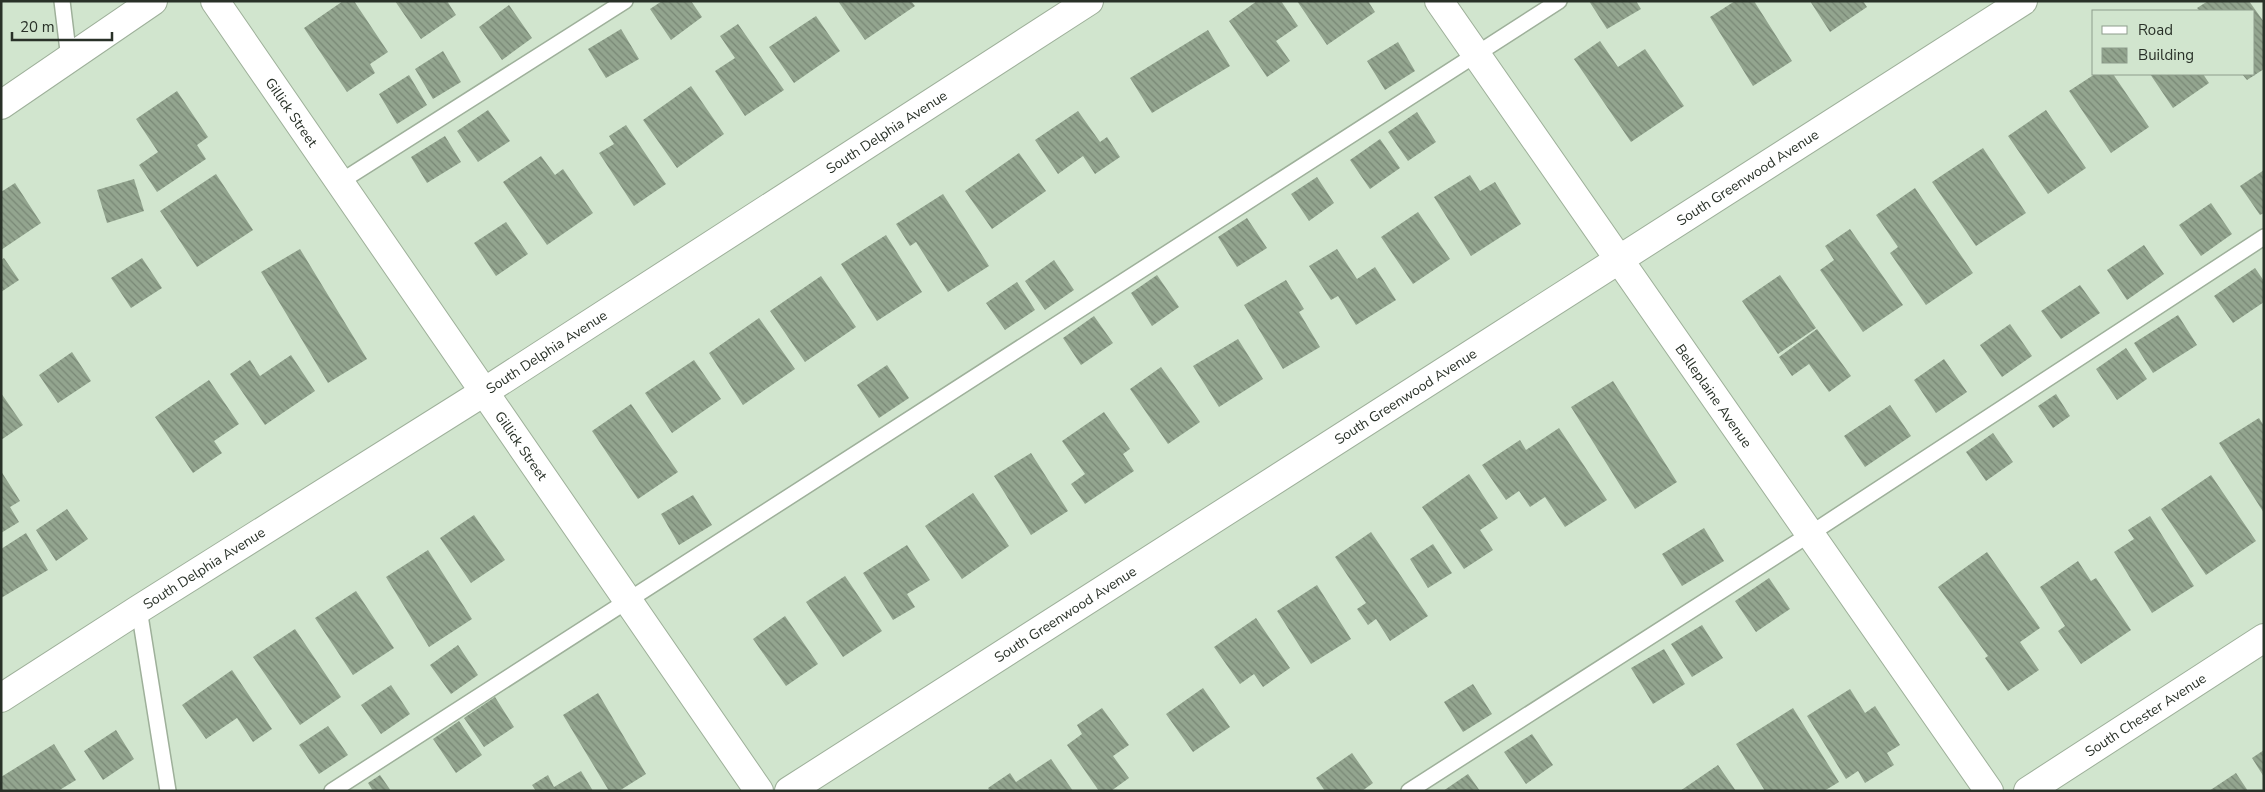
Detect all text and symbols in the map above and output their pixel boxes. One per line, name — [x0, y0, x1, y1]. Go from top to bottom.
scale bar — [12, 10, 112, 42]
legend — [2092, 10, 2255, 75]
text: 20 m — [20, 17, 55, 37]
text: Road — [2138, 20, 2173, 40]
text: Building — [2138, 45, 2194, 65]
street label: Gillick Street — [261, 74, 322, 151]
street label: South Delphia Avenue — [822, 86, 951, 178]
street label: South Greenwood Avenue — [1673, 125, 1822, 230]
street label: South Delphia Avenue — [482, 306, 611, 398]
street label: Belleplaine Avenue — [1671, 340, 1757, 451]
street label: South Greenwood Avenue — [1331, 344, 1480, 449]
street label: Gillick Street — [491, 407, 552, 484]
street label: South Delphia Avenue — [139, 523, 269, 614]
street label: South Greenwood Avenue — [990, 562, 1140, 667]
street label: South Chester Avenue — [2081, 669, 2210, 761]

